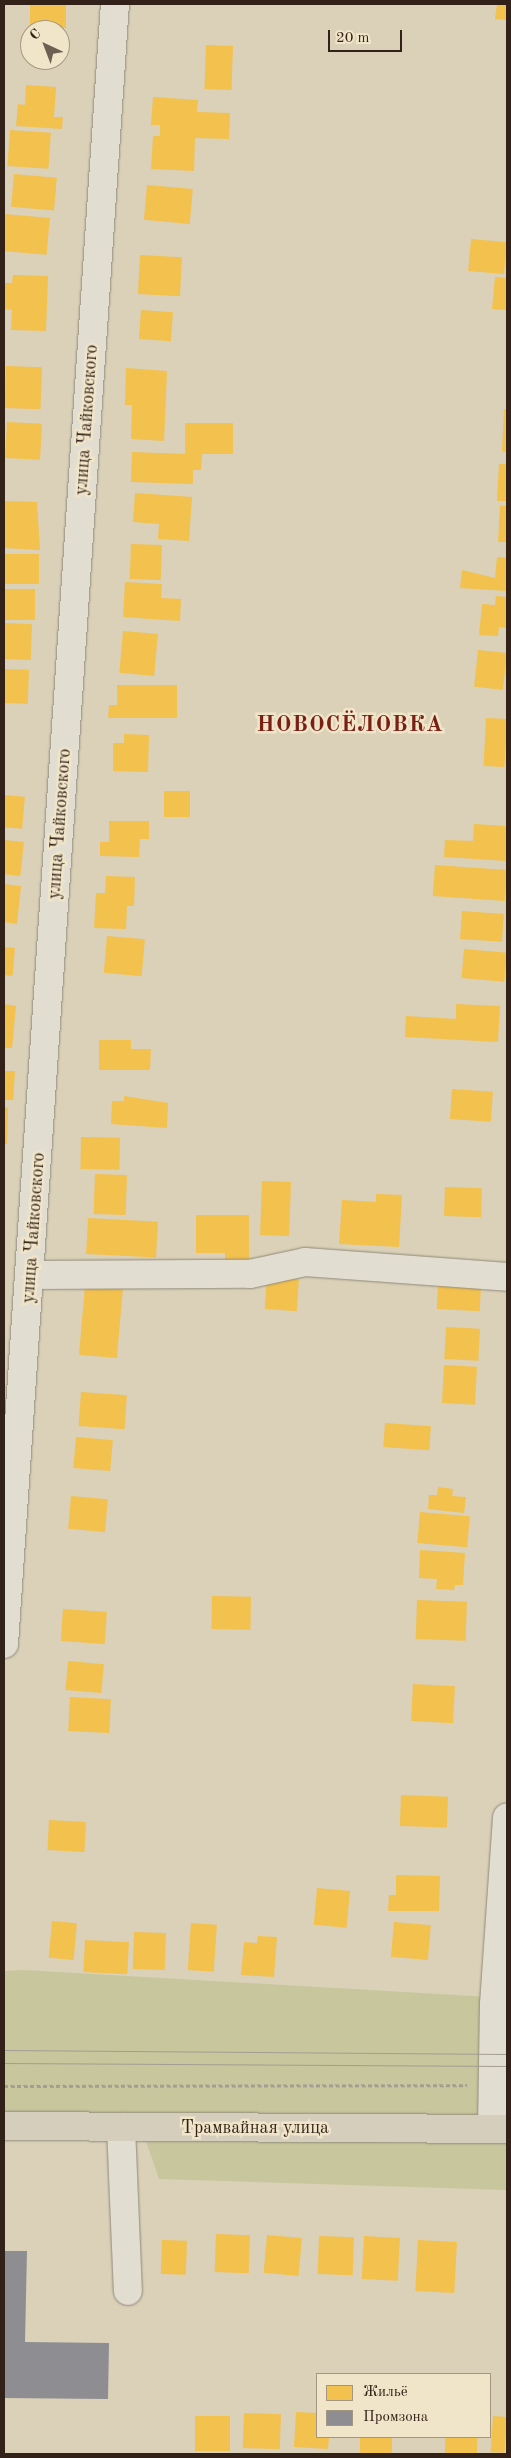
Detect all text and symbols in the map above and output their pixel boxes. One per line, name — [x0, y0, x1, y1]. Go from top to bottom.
north arrow — [20, 20, 70, 70]
scale bar — [331, 20, 405, 52]
text: С — [27, 26, 44, 43]
text: 20 m — [336, 31, 370, 46]
street label: улица Чайковского — [71, 344, 103, 496]
district label: НОВОСЁЛОВКА — [255, 713, 445, 739]
street label: улица Чайковского — [44, 748, 76, 900]
street label: улица Чайковского — [18, 1152, 50, 1304]
street label: Трамвайная улица — [181, 2117, 329, 2139]
legend — [316, 2373, 491, 2438]
text: Жильё — [363, 2385, 408, 2400]
text: Промзона — [363, 2410, 428, 2425]

